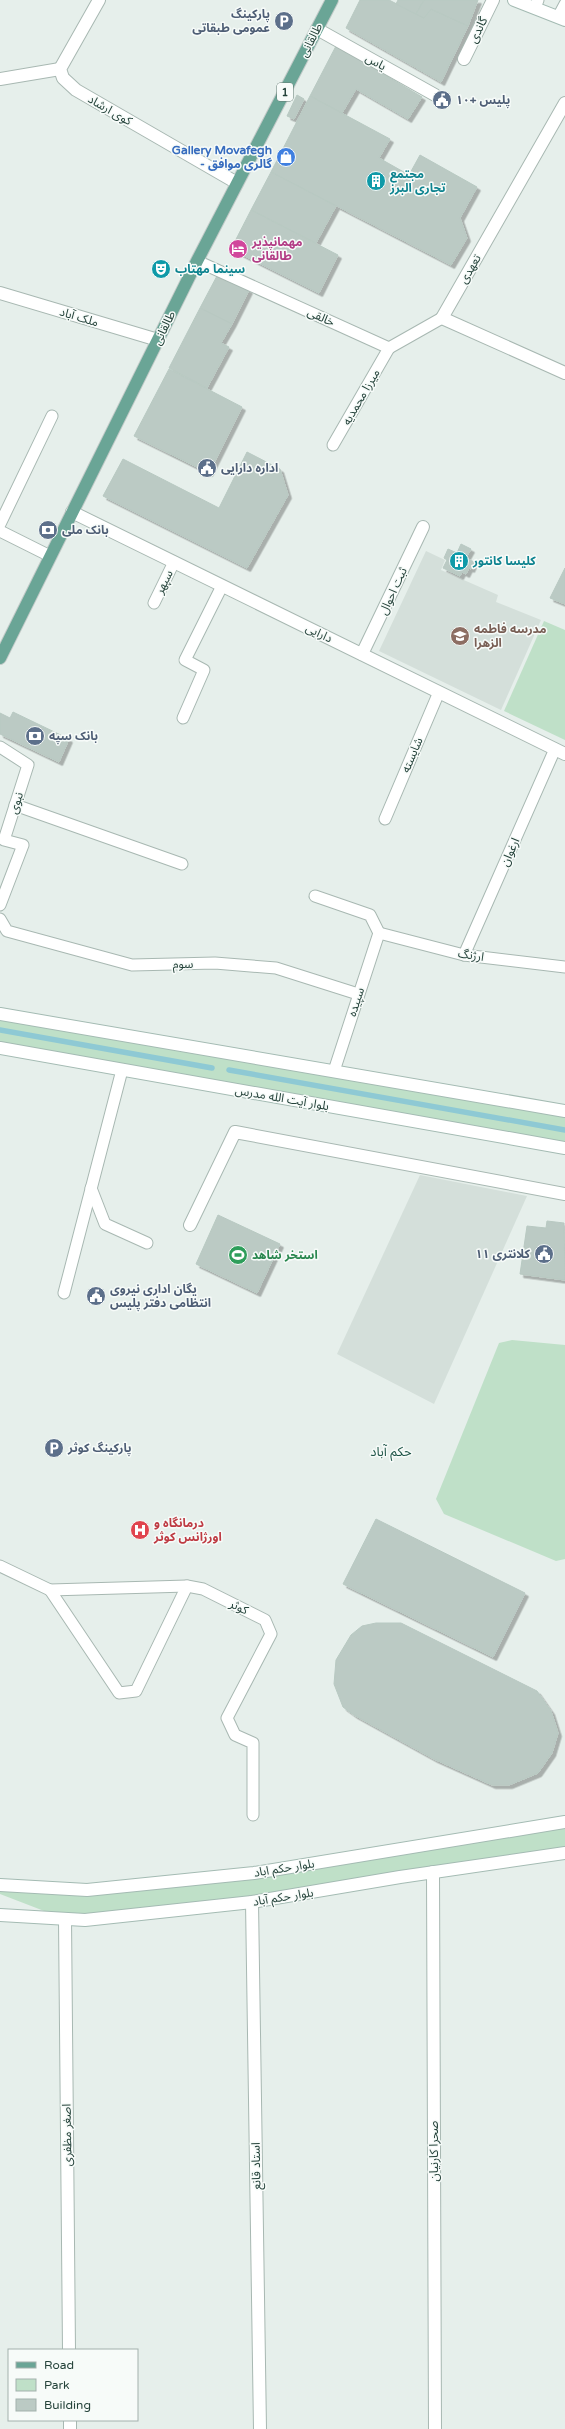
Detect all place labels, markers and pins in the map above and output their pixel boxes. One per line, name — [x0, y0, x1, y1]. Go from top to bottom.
place label: پارکینگ عمومی طبقاتی — [192, 7, 270, 35]
parking icon: پارکینگ عمومی طبقاتی — [273, 10, 295, 32]
public building icon: پلیس +۱۰ — [431, 89, 453, 111]
place label: پلیس +۱۰ — [456, 93, 510, 109]
place label: Gallery Movafegh - گالری موافق — [172, 143, 273, 171]
shop icon: Gallery Movafegh - گالری موافق — [275, 146, 297, 168]
place label: مجتمع تجاری البرز — [389, 167, 446, 195]
building icon: مجتمع تجاری البرز — [365, 170, 387, 192]
place label: مهمانپذیر طالقانی — [251, 235, 302, 263]
hotel icon: مهمانپذیر طالقانی — [227, 238, 249, 260]
theatre icon: سینما مهتاب — [150, 258, 172, 280]
place label: سینما مهتاب — [175, 262, 245, 276]
public building icon: اداره دارایی — [196, 457, 218, 479]
place label: اداره دارایی — [221, 461, 278, 475]
bank icon: بانک ملی — [37, 519, 59, 541]
place label: بانک ملی — [62, 523, 109, 537]
building icon: کلیسا کانتور — [448, 550, 470, 572]
place label: کلیسا کانتور — [472, 554, 536, 568]
place label: مدرسه فاطمه الزهرا — [474, 622, 546, 650]
school or university icon: مدرسه فاطمه الزهرا — [449, 625, 471, 647]
bank icon: بانک سپه — [24, 725, 46, 747]
place label: بانک سپه — [49, 729, 98, 745]
public building icon: کلانتری ۱۱ — [533, 1243, 555, 1265]
sports icon: استخر شاهد — [227, 1244, 249, 1266]
place label: کلانتری ۱۱ — [476, 1247, 531, 1261]
place label: استخر شاهد — [252, 1248, 318, 1262]
place label: یگان اداری نیروی انتظامی دفتر پلیس — [110, 1282, 211, 1312]
public building icon: یگان اداری نیروی انتظامی دفتر پلیس — [85, 1285, 107, 1307]
parking icon: پارکینگ کوثر — [43, 1437, 65, 1459]
place label: پارکینگ کوثر — [67, 1441, 132, 1457]
place label: درمانگاه و اورژانس کوثر — [153, 1516, 222, 1544]
hospital icon: درمانگاه و اورژانس کوثر — [129, 1519, 151, 1541]

